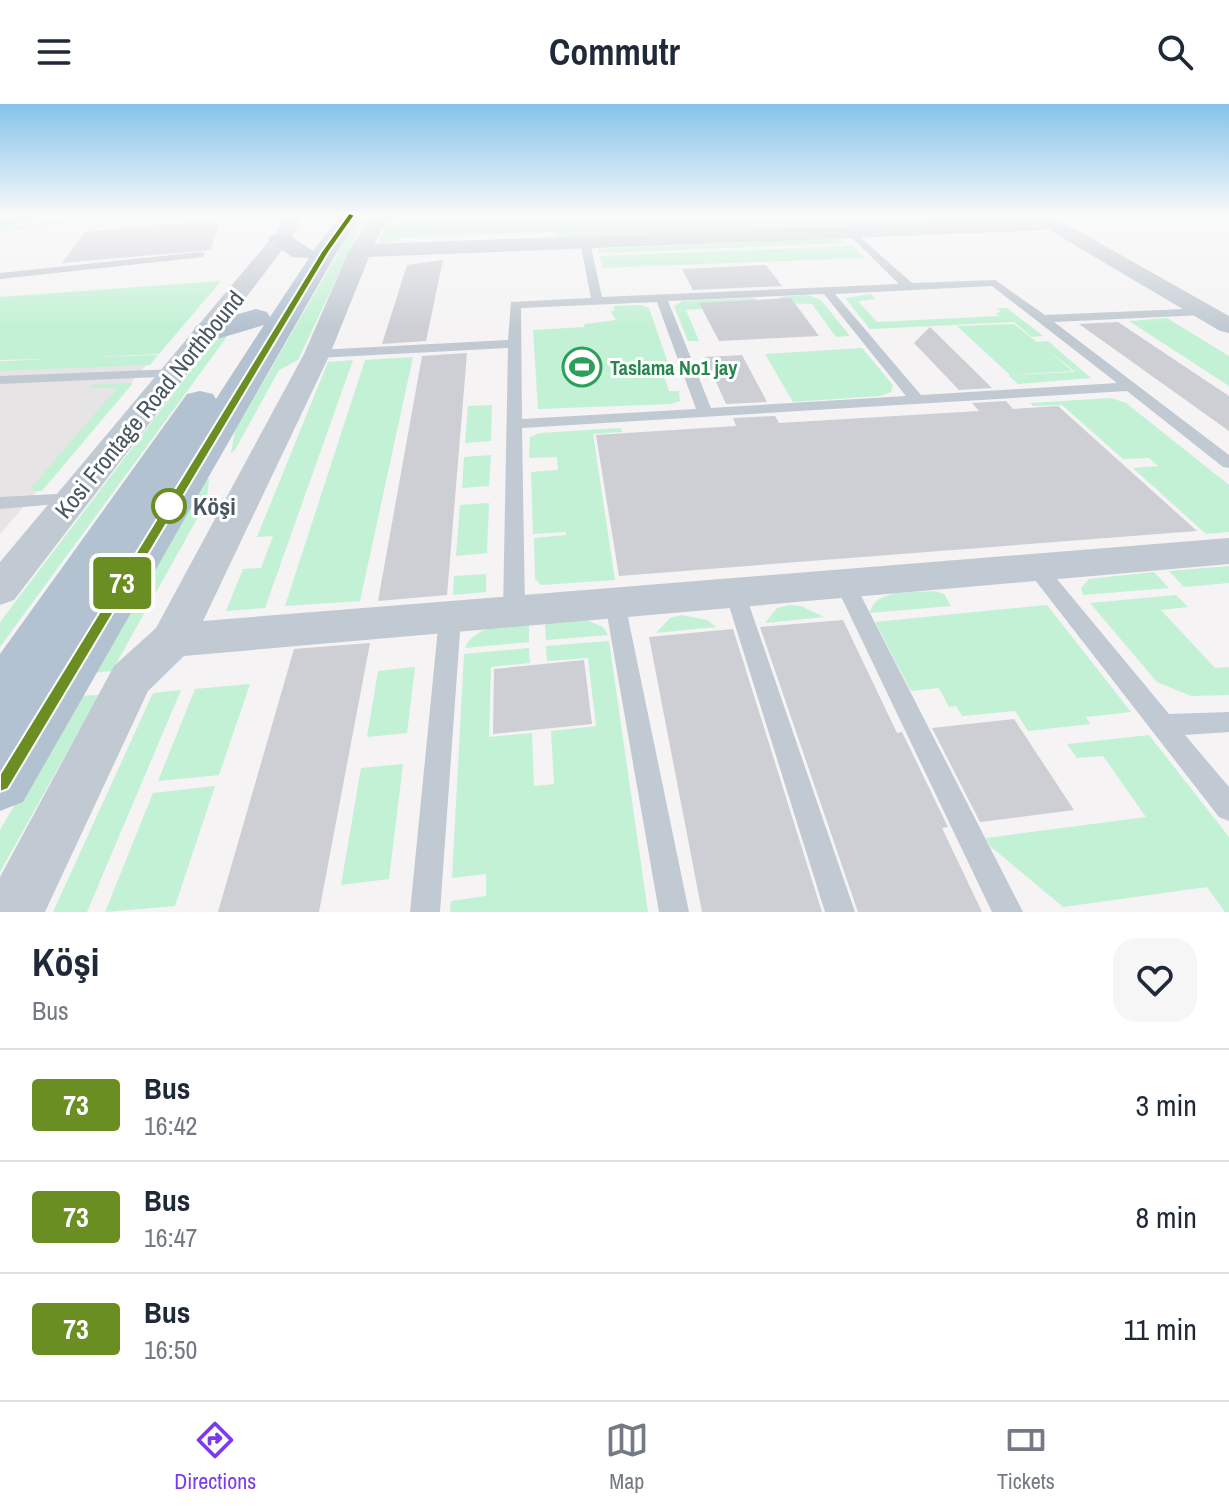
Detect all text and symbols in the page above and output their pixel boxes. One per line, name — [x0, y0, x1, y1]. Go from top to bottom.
text: Commutr — [549, 28, 680, 76]
icon: menu — [32, 30, 76, 74]
icon: search — [1153, 30, 1197, 74]
street label: Kosi Frontage Road Northbound — [47, 283, 251, 525]
sports icon: Taslama No1 jay — [561, 346, 603, 388]
place label: Taslama No1 jay — [610, 354, 738, 381]
marker: Köşi — [152, 489, 186, 523]
place label: Köşi — [193, 490, 236, 522]
line badge: 73 — [86, 557, 158, 609]
text: 73 — [109, 564, 135, 602]
text: Köşi — [32, 937, 100, 988]
button: heart — [1113, 938, 1197, 1022]
text: Bus — [32, 993, 69, 1028]
text: Bus — [144, 1068, 190, 1108]
text: 3 min — [1135, 1085, 1197, 1125]
text: 73 — [63, 1086, 89, 1124]
text: 16:42 — [144, 1108, 197, 1143]
text: Bus — [144, 1180, 190, 1220]
text: 8 min — [1135, 1197, 1197, 1237]
text: 73 — [63, 1198, 89, 1236]
text: 16:47 — [144, 1220, 197, 1255]
text: Bus — [144, 1292, 190, 1332]
text: 11 min — [1124, 1309, 1197, 1349]
text: 73 — [63, 1310, 89, 1348]
text: 16:50 — [144, 1332, 197, 1367]
tab: Directions — [174, 1418, 256, 1496]
tab: Map — [605, 1418, 649, 1496]
tab: Tickets — [997, 1418, 1055, 1496]

